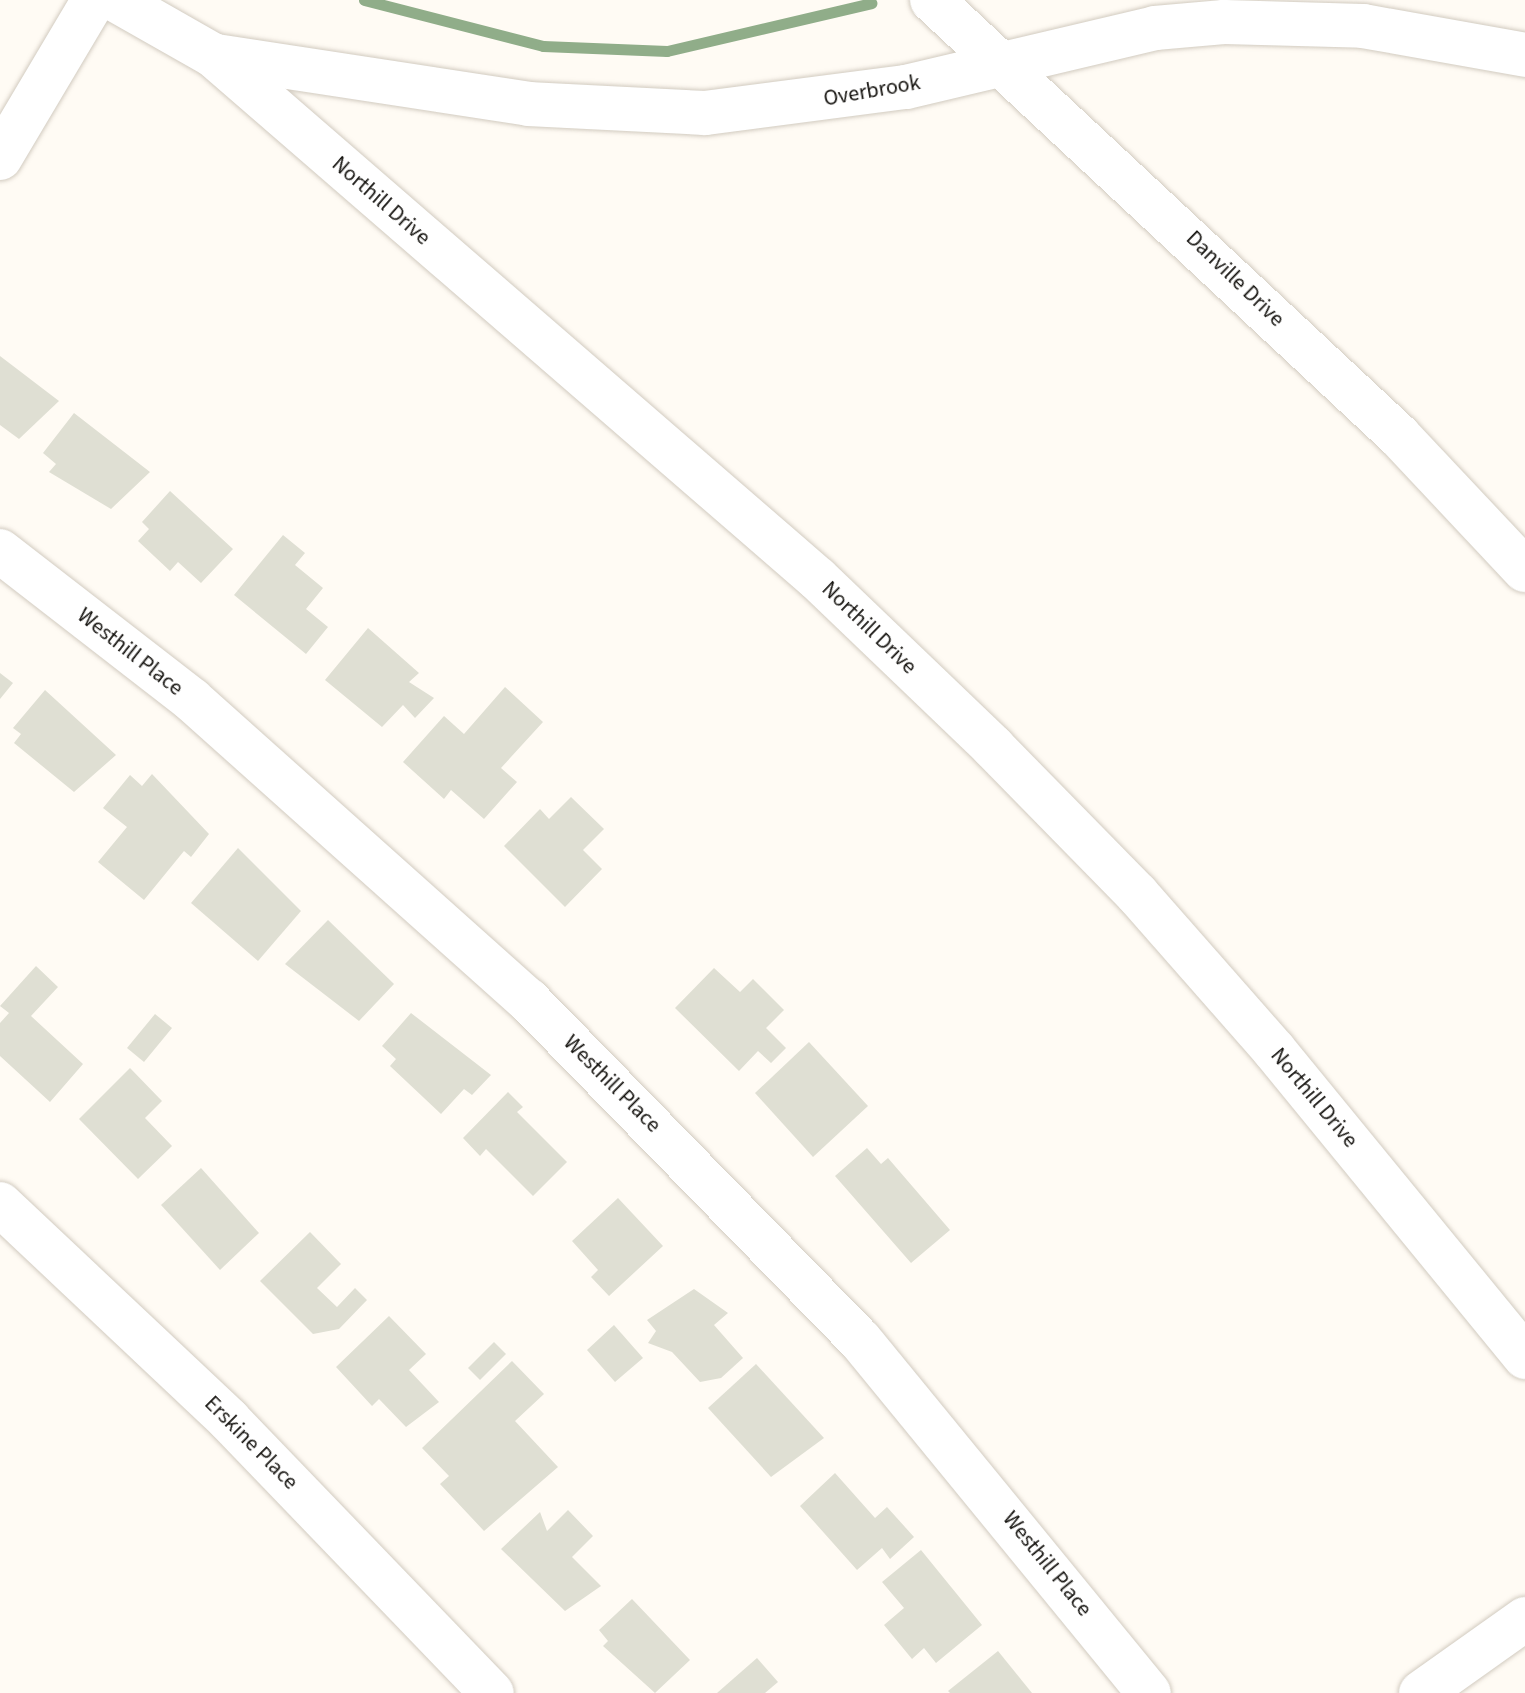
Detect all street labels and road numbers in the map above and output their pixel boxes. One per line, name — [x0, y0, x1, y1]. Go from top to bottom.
street label: Overbrook — [822, 70, 922, 112]
street label: Northill Drive — [326, 151, 436, 251]
street label: Danville Drive — [1180, 226, 1290, 332]
street label: Northill Drive — [816, 576, 922, 680]
street label: Westhill Place — [72, 602, 188, 702]
street label: Westhill Place — [558, 1030, 666, 1138]
street label: Northill Drive — [1265, 1043, 1363, 1153]
street label: Erskine Place — [199, 1391, 303, 1495]
street label: Westhill Place — [997, 1506, 1097, 1622]

